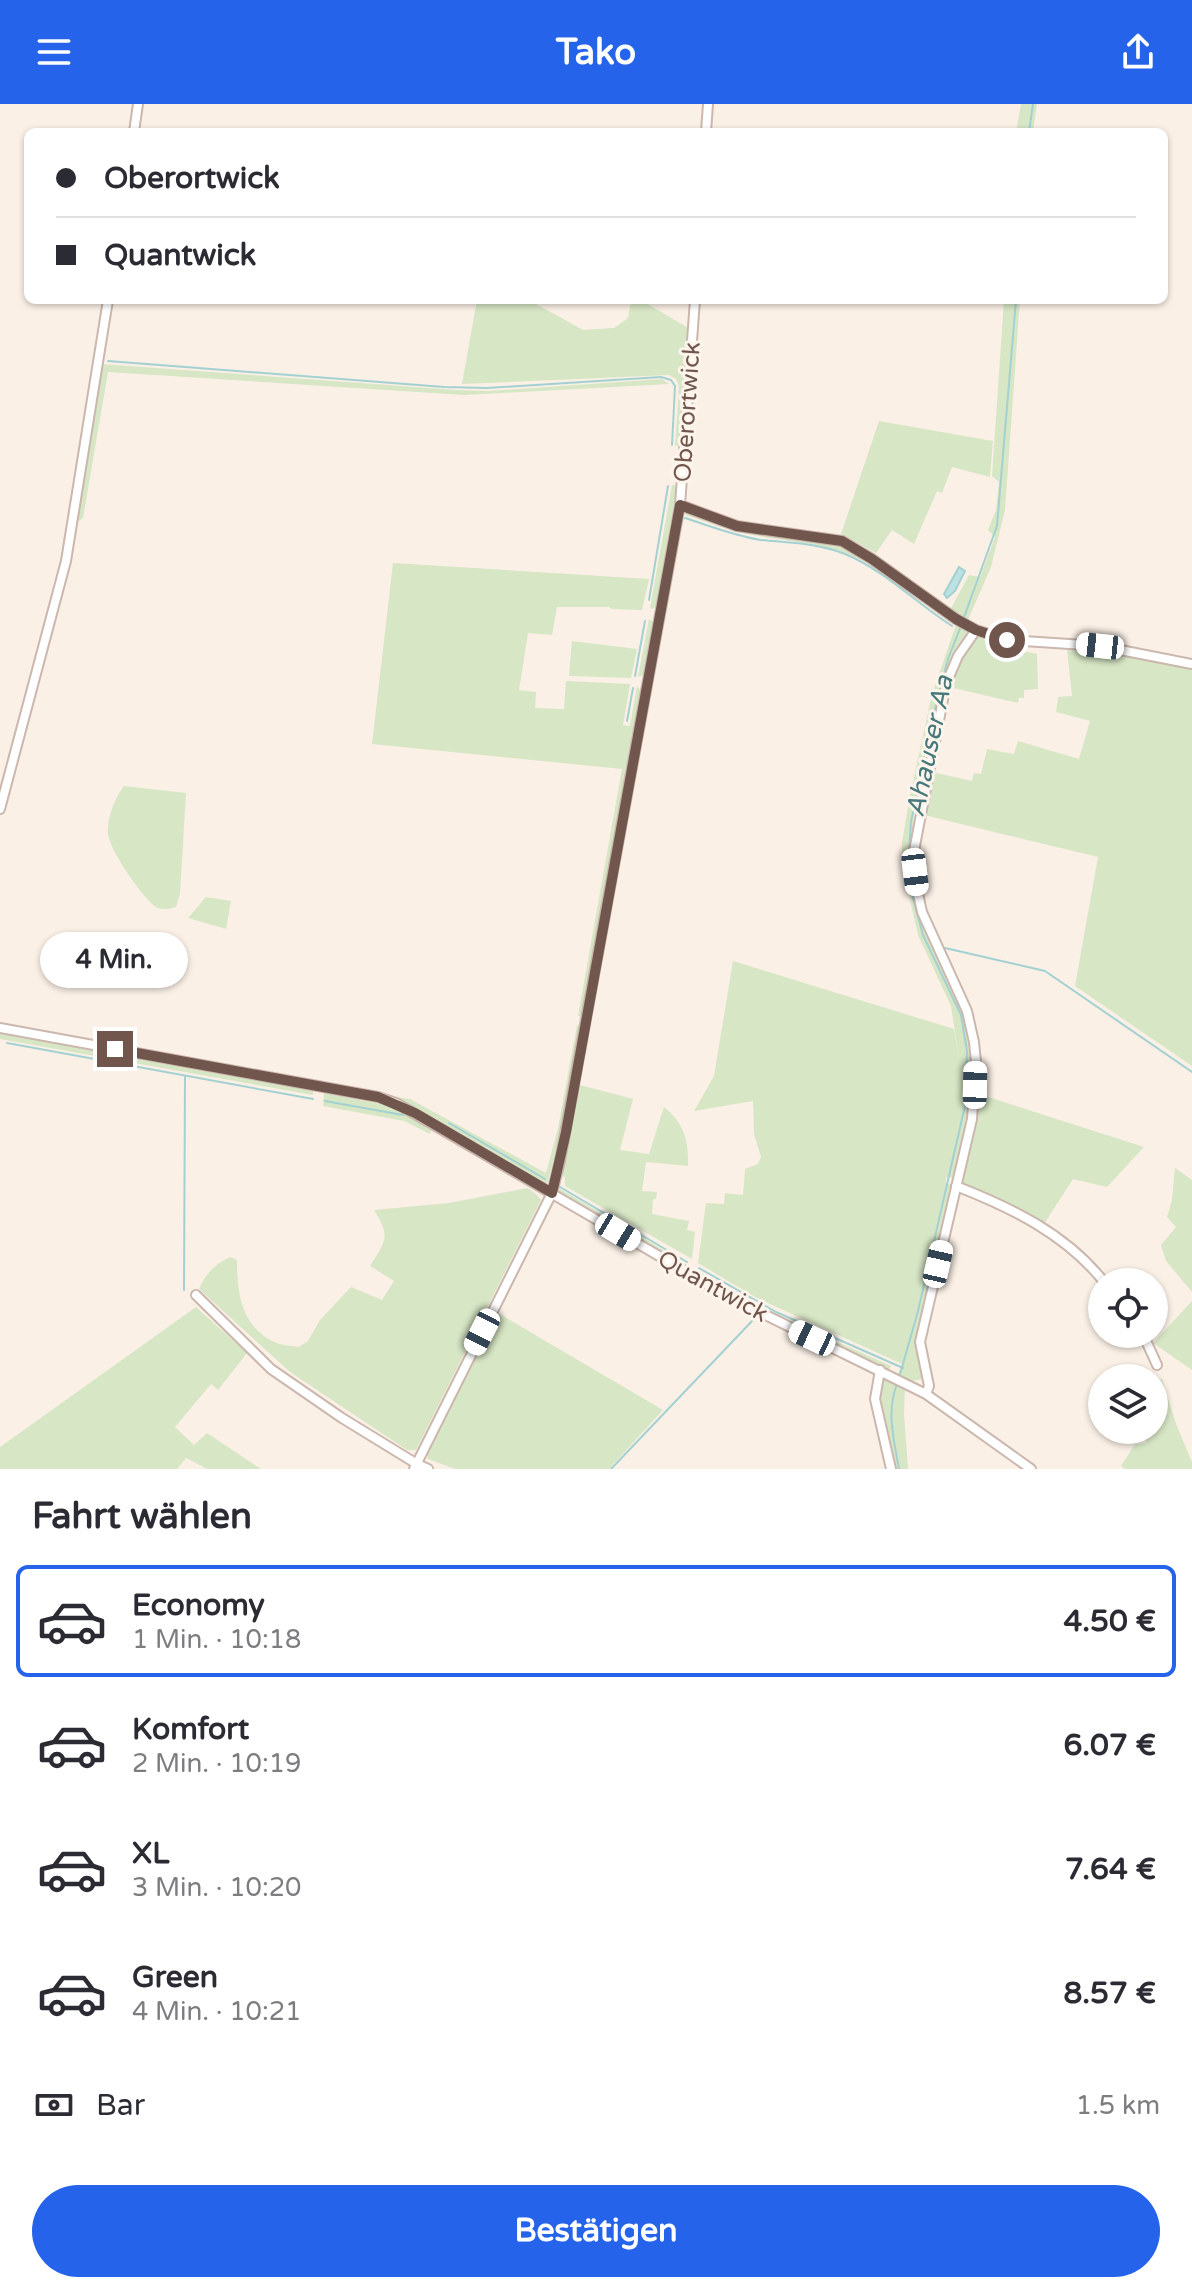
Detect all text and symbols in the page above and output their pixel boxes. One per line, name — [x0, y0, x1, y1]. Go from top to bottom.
icon: menu — [32, 30, 76, 74]
icon: share — [1116, 30, 1160, 74]
text: Tako — [556, 31, 636, 74]
text: Oberortwick — [104, 160, 280, 197]
text: Quantwick — [104, 237, 256, 274]
street label: Oberortwick — [668, 341, 707, 483]
route start — [989, 622, 1025, 658]
car — [1075, 632, 1125, 660]
water label: Ahauser Aa — [899, 671, 960, 819]
car — [900, 847, 930, 897]
callout: 4 Min. — [41, 933, 189, 989]
text: 4 Min. — [75, 944, 153, 975]
route end — [97, 1031, 133, 1067]
car — [963, 1061, 987, 1109]
car — [591, 1209, 645, 1255]
car — [921, 1238, 955, 1290]
street label: Quantwick — [653, 1244, 773, 1329]
map controls — [1088, 1268, 1168, 1444]
button: locate — [1088, 1268, 1168, 1348]
car — [460, 1305, 504, 1359]
car — [785, 1317, 839, 1359]
button: layers — [1088, 1364, 1168, 1444]
text: Fahrt wählen — [32, 1495, 252, 1538]
icon: car — [36, 1585, 108, 1657]
text: Economy — [132, 1587, 265, 1624]
text: 4.50 € — [1063, 1603, 1156, 1640]
text: 1 Min. · 10:18 — [132, 1624, 301, 1655]
icon: car — [36, 1709, 108, 1781]
text: Komfort — [132, 1711, 249, 1748]
text: 6.07 € — [1063, 1727, 1156, 1764]
text: 2 Min. · 10:19 — [132, 1748, 301, 1779]
icon: car — [36, 1833, 108, 1905]
text: XL — [132, 1835, 169, 1872]
text: 7.64 € — [1065, 1851, 1156, 1888]
text: 3 Min. · 10:20 — [132, 1872, 301, 1903]
icon: car — [36, 1957, 108, 2029]
text: Green — [132, 1959, 218, 1996]
text: 8.57 € — [1063, 1975, 1156, 2012]
text: 4 Min. · 10:21 — [132, 1996, 301, 2027]
icon: cash — [32, 2083, 76, 2127]
text: Bar — [96, 2087, 145, 2124]
text: 1.5 km — [1076, 2090, 1160, 2121]
button: Bestätigen — [32, 2185, 1160, 2277]

